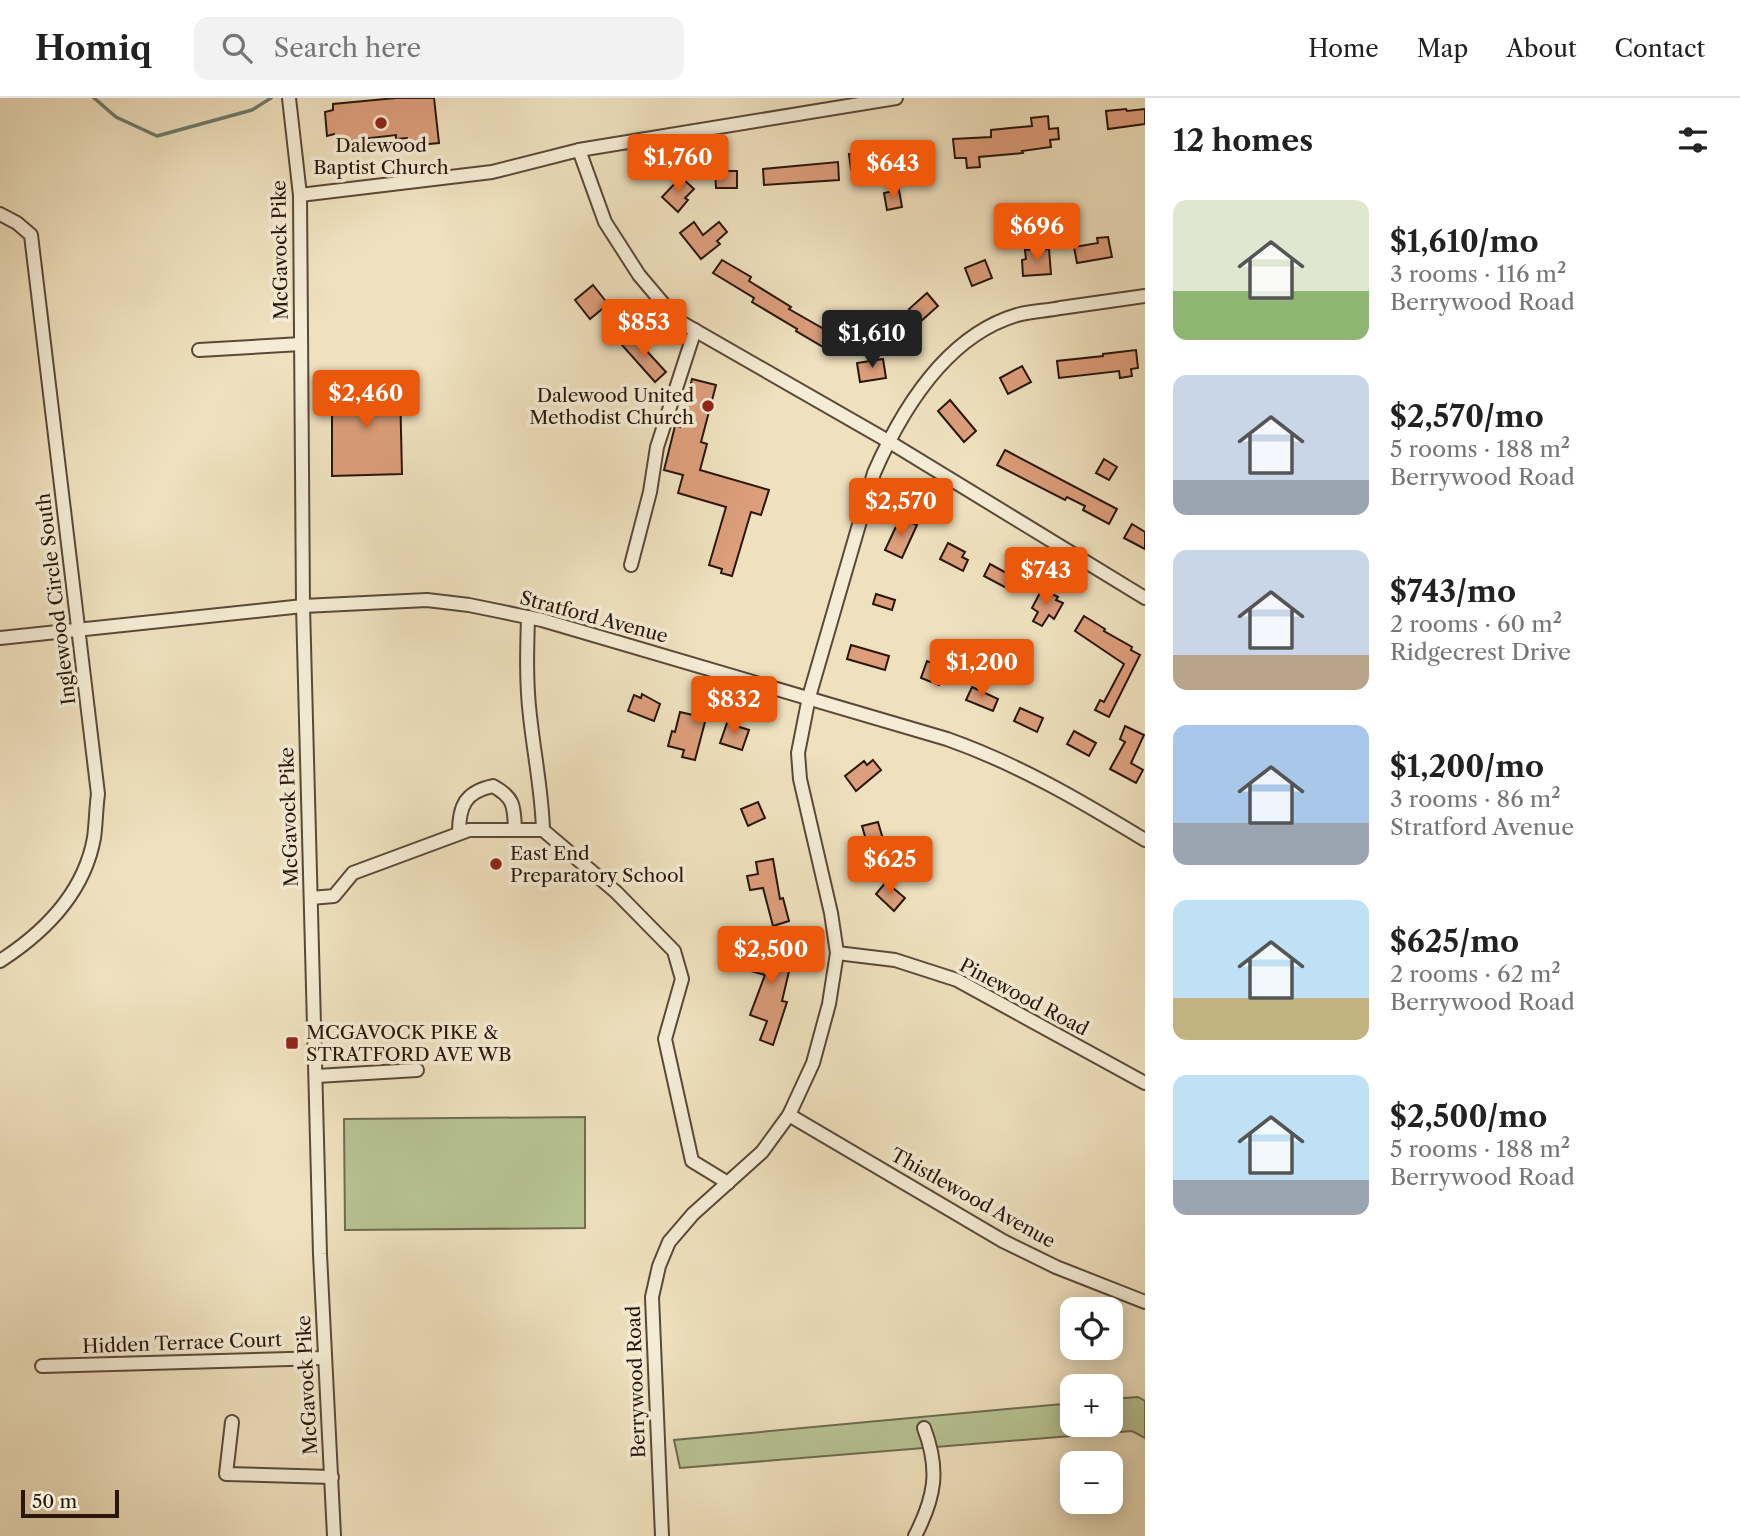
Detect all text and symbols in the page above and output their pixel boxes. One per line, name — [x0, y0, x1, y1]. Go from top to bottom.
search box — [194, 17, 684, 80]
text: Homiq — [35, 28, 152, 69]
icon: search — [218, 29, 256, 67]
text: Search here — [274, 32, 421, 64]
text: Home — [1308, 34, 1379, 63]
text: Map — [1417, 34, 1468, 63]
text: About — [1506, 34, 1577, 63]
text: Contact — [1615, 34, 1705, 63]
marker: Dalewood Baptist Church — [373, 115, 389, 131]
icon: filters — [1674, 121, 1712, 159]
text: 12 homes — [1173, 122, 1313, 159]
place label: Dalewood Baptist Church — [313, 134, 449, 179]
pin: $1,760 — [621, 134, 735, 194]
pin: $643 — [852, 140, 934, 200]
text: $1,760 — [643, 143, 713, 171]
text: $643 — [866, 149, 920, 177]
street label: McGavock Pike — [267, 180, 293, 320]
pin: $696 — [996, 204, 1078, 263]
text: $696 — [1010, 212, 1064, 240]
text: $1,610/mo — [1390, 223, 1538, 260]
icon: home — [1229, 228, 1313, 312]
text: 3 rooms · 116 m² — [1390, 260, 1566, 288]
text: Berrywood Road — [1390, 288, 1575, 316]
pin: $853 — [603, 300, 685, 359]
text: $853 — [618, 308, 670, 336]
pin: $1,610 — [815, 310, 929, 370]
text: $1,610 — [838, 319, 906, 347]
pin: $2,460 — [309, 370, 423, 430]
text: $2,460 — [329, 379, 403, 407]
place label: Dalewood United Methodist Church — [529, 384, 694, 429]
marker: Dalewood United Methodist Church — [700, 398, 716, 414]
text: $2,570/mo — [1390, 398, 1544, 435]
icon: home — [1229, 403, 1313, 487]
text: 5 rooms · 188 m² — [1390, 435, 1570, 463]
text: Berrywood Road — [1390, 463, 1575, 491]
pin: $2,570 — [844, 478, 958, 538]
text: $2,570 — [865, 487, 937, 515]
street label: Inglewood Circle South — [32, 492, 80, 706]
pin: $743 — [1005, 547, 1087, 607]
text: $743 — [1021, 556, 1071, 584]
text: $743/mo — [1390, 573, 1516, 610]
icon: home — [1229, 578, 1313, 662]
street label: Stratford Avenue — [518, 586, 670, 648]
text: 2 rooms · 60 m² — [1390, 610, 1562, 638]
text: Ridgecrest Drive — [1390, 638, 1571, 666]
pin: $1,200 — [925, 640, 1039, 699]
text: $1,200 — [946, 648, 1018, 676]
pin: $832 — [693, 676, 775, 736]
text: $832 — [707, 685, 761, 713]
street label: McGavock Pike — [275, 747, 303, 887]
text: $1,200/mo — [1390, 748, 1544, 785]
icon: home — [1229, 753, 1313, 837]
text: 3 rooms · 86 m² — [1390, 785, 1561, 813]
text: Stratford Avenue — [1390, 813, 1574, 841]
pin: $625 — [849, 836, 931, 896]
place label: East End Preparatory School — [510, 842, 685, 887]
text: $625 — [864, 845, 916, 873]
marker: East End Preparatory School — [488, 856, 504, 872]
text: $625/mo — [1390, 923, 1519, 960]
pin: $2,500 — [714, 926, 828, 986]
icon: home — [1229, 928, 1313, 1012]
text: $2,500 — [734, 935, 808, 963]
street label: Pinewood Road — [956, 953, 1093, 1041]
text: 2 rooms · 62 m² — [1390, 960, 1561, 988]
text: Berrywood Road — [1390, 988, 1575, 1016]
place label: MCGAVOCK PIKE & STRATFORD AVE WB — [306, 1021, 512, 1066]
marker: MCGAVOCK PIKE & STRATFORD AVE WB — [284, 1035, 300, 1051]
text: $2,500/mo — [1390, 1098, 1547, 1135]
icon: home — [1229, 1103, 1313, 1187]
text: 5 rooms · 188 m² — [1390, 1135, 1570, 1163]
street label: Thistlewood Avenue — [887, 1143, 1059, 1253]
text: Berrywood Road — [1390, 1163, 1575, 1191]
map controls — [1060, 1297, 1123, 1514]
button: locate — [1060, 1297, 1123, 1360]
street label: Berrywood Road — [622, 1305, 650, 1459]
street label: McGavock Pike — [292, 1315, 322, 1455]
street label: Hidden Terrace Court — [82, 1328, 282, 1358]
button: + — [1060, 1374, 1123, 1437]
button: − — [1060, 1451, 1123, 1514]
scale bar — [21, 1487, 119, 1519]
text: 50 m — [32, 1490, 77, 1513]

